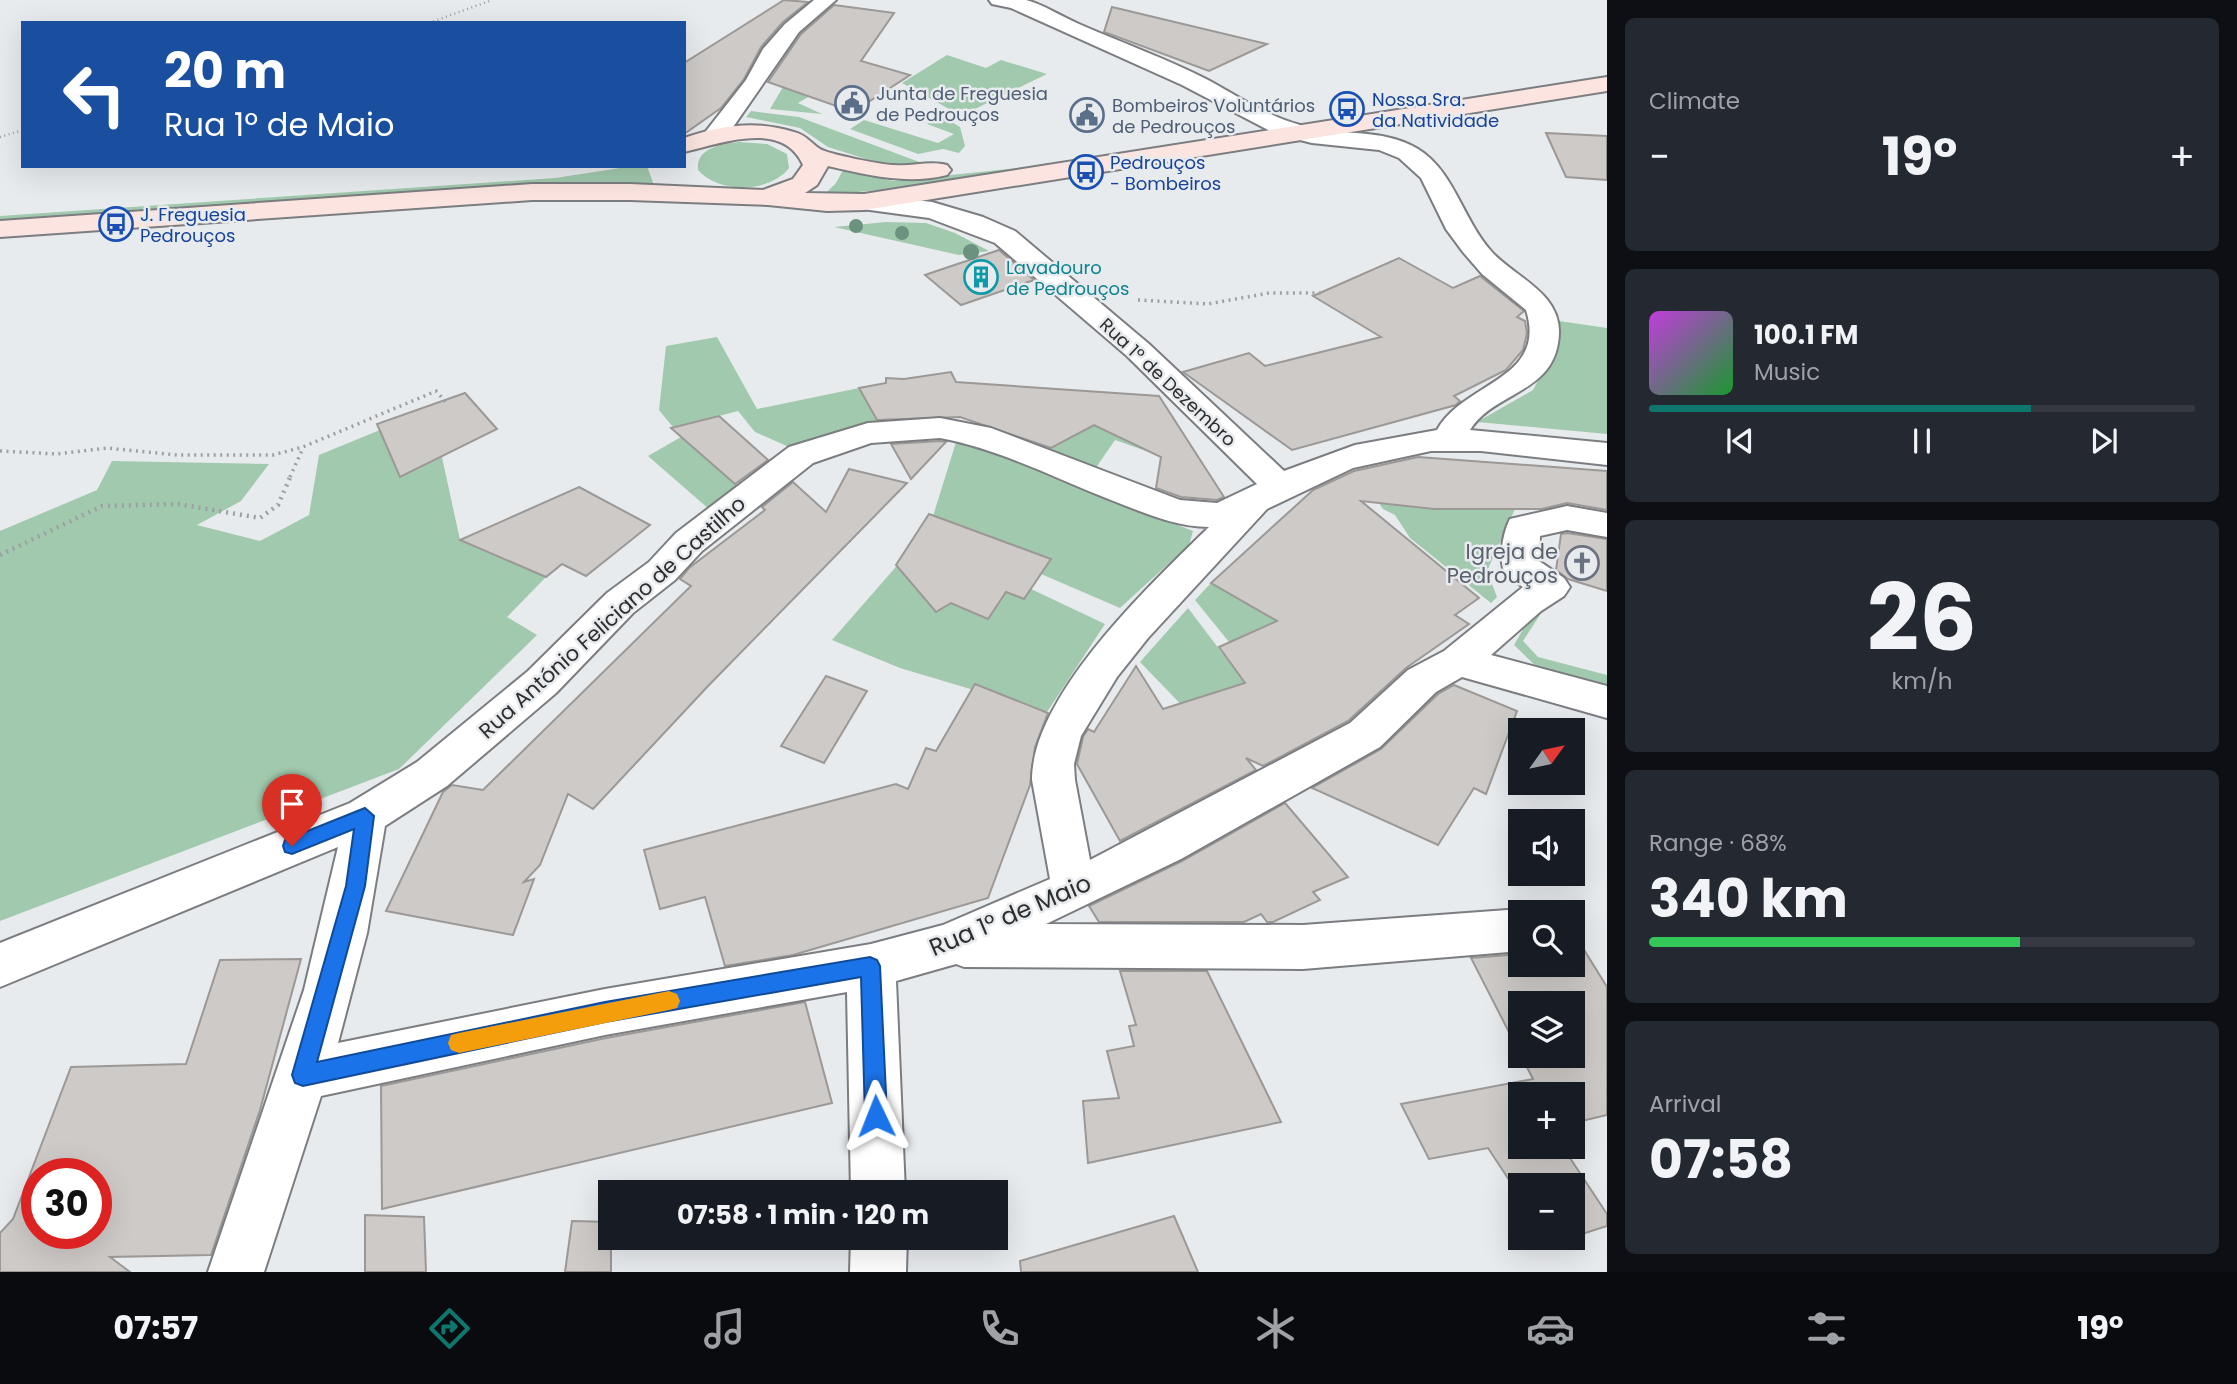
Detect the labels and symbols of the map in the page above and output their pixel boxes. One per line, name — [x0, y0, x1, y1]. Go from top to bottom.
place label: Junta de Freguesia de Pedrouços — [876, 81, 1048, 127]
public building icon: Junta de Freguesia de Pedrouços — [833, 84, 871, 122]
place label: Nossa Sra. da Natividade — [1372, 87, 1499, 133]
bus stop icon: Nossa Sra. da Natividade — [1328, 90, 1366, 128]
place label: Bombeiros Voluntários de Pedrouços — [1112, 93, 1315, 139]
public building icon: Bombeiros Voluntários de Pedrouços — [1068, 96, 1106, 134]
place label: Pedrouços - Bombeiros — [1110, 150, 1221, 196]
bus stop icon: Pedrouços - Bombeiros — [1067, 153, 1105, 191]
place label: J. Freguesia Pedrouços — [140, 202, 246, 248]
bus stop icon: J. Freguesia Pedrouços — [97, 205, 135, 243]
place label: Lavadouro de Pedrouços — [1006, 255, 1129, 301]
building icon: Lavadouro de Pedrouços — [962, 258, 1000, 296]
street label: Rua 1º de Dezembro — [1094, 312, 1242, 452]
street label: Rua António Feliciano de Castilho — [472, 489, 752, 745]
place label: Igreja de Pedrouços — [1447, 537, 1558, 590]
church icon: Igreja de Pedrouços — [1563, 544, 1601, 582]
north arrow — [1508, 718, 1586, 794]
pin — [262, 774, 322, 846]
street label: Rua 1º de Maio — [924, 866, 1096, 964]
position arrow — [839, 1079, 913, 1153]
speed limit sign: 30 — [21, 1158, 112, 1249]

